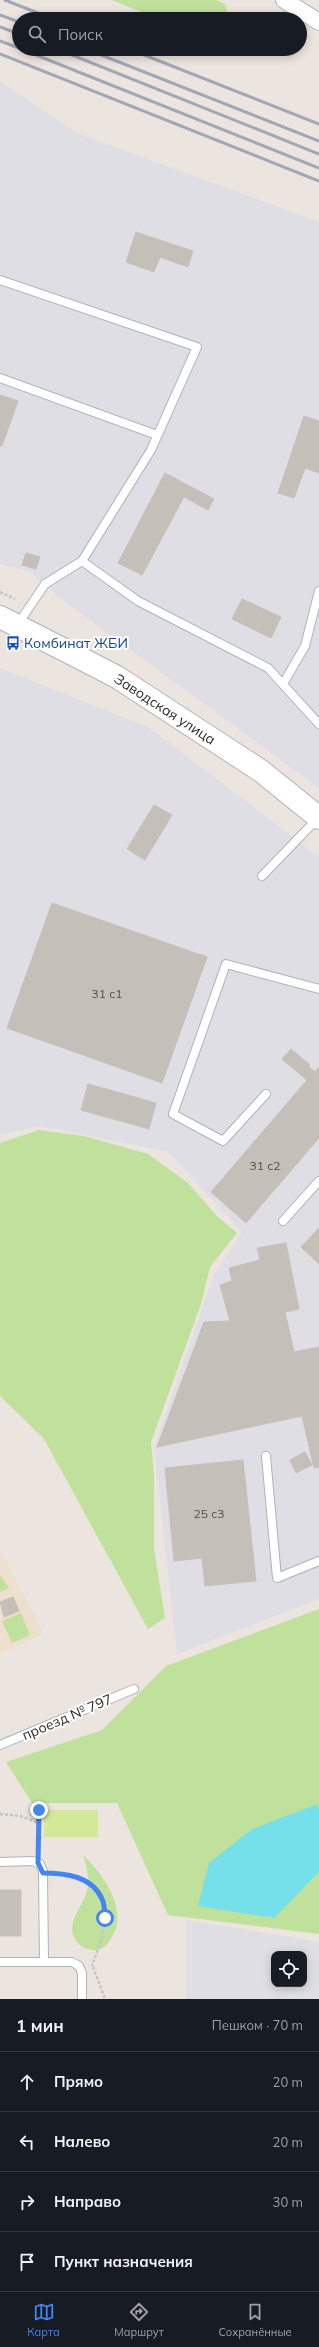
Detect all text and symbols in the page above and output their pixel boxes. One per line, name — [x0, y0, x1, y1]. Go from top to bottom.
search box — [12, 12, 307, 56]
icon: search — [26, 23, 48, 45]
text: Поиск — [58, 25, 103, 44]
place label: Комбинат ЖБИ — [24, 634, 128, 652]
bus stop icon: Комбинат ЖБИ — [5, 635, 21, 651]
street label: Заводская улица — [111, 669, 219, 749]
house number: 31 с1 — [92, 986, 122, 1001]
house number: 31 с2 — [250, 1158, 280, 1173]
house number: 25 с3 — [194, 1506, 224, 1521]
street label: проезд № 797 — [19, 1690, 115, 1744]
route end — [30, 1801, 48, 1819]
route start — [96, 1909, 114, 1927]
map controls — [271, 1951, 307, 1987]
button: locate — [271, 1951, 307, 1987]
text: 1 мин — [16, 2015, 64, 2036]
text: Пешком · 70 m — [212, 2017, 303, 2033]
icon: ahead — [16, 2071, 38, 2093]
text: Прямо — [54, 2072, 103, 2091]
text: 20 m — [273, 2074, 303, 2090]
icon: left — [16, 2131, 38, 2153]
text: Налево — [54, 2132, 110, 2151]
text: 20 m — [273, 2134, 303, 2150]
icon: right — [16, 2191, 38, 2213]
text: Направо — [54, 2192, 121, 2211]
text: 30 m — [273, 2194, 303, 2210]
icon: arrive — [16, 2251, 38, 2273]
text: Пункт назначения — [54, 2252, 193, 2271]
tab: Карта — [27, 2301, 60, 2339]
tab: Маршрут — [114, 2301, 164, 2339]
tab: Сохранённые — [218, 2301, 292, 2339]

